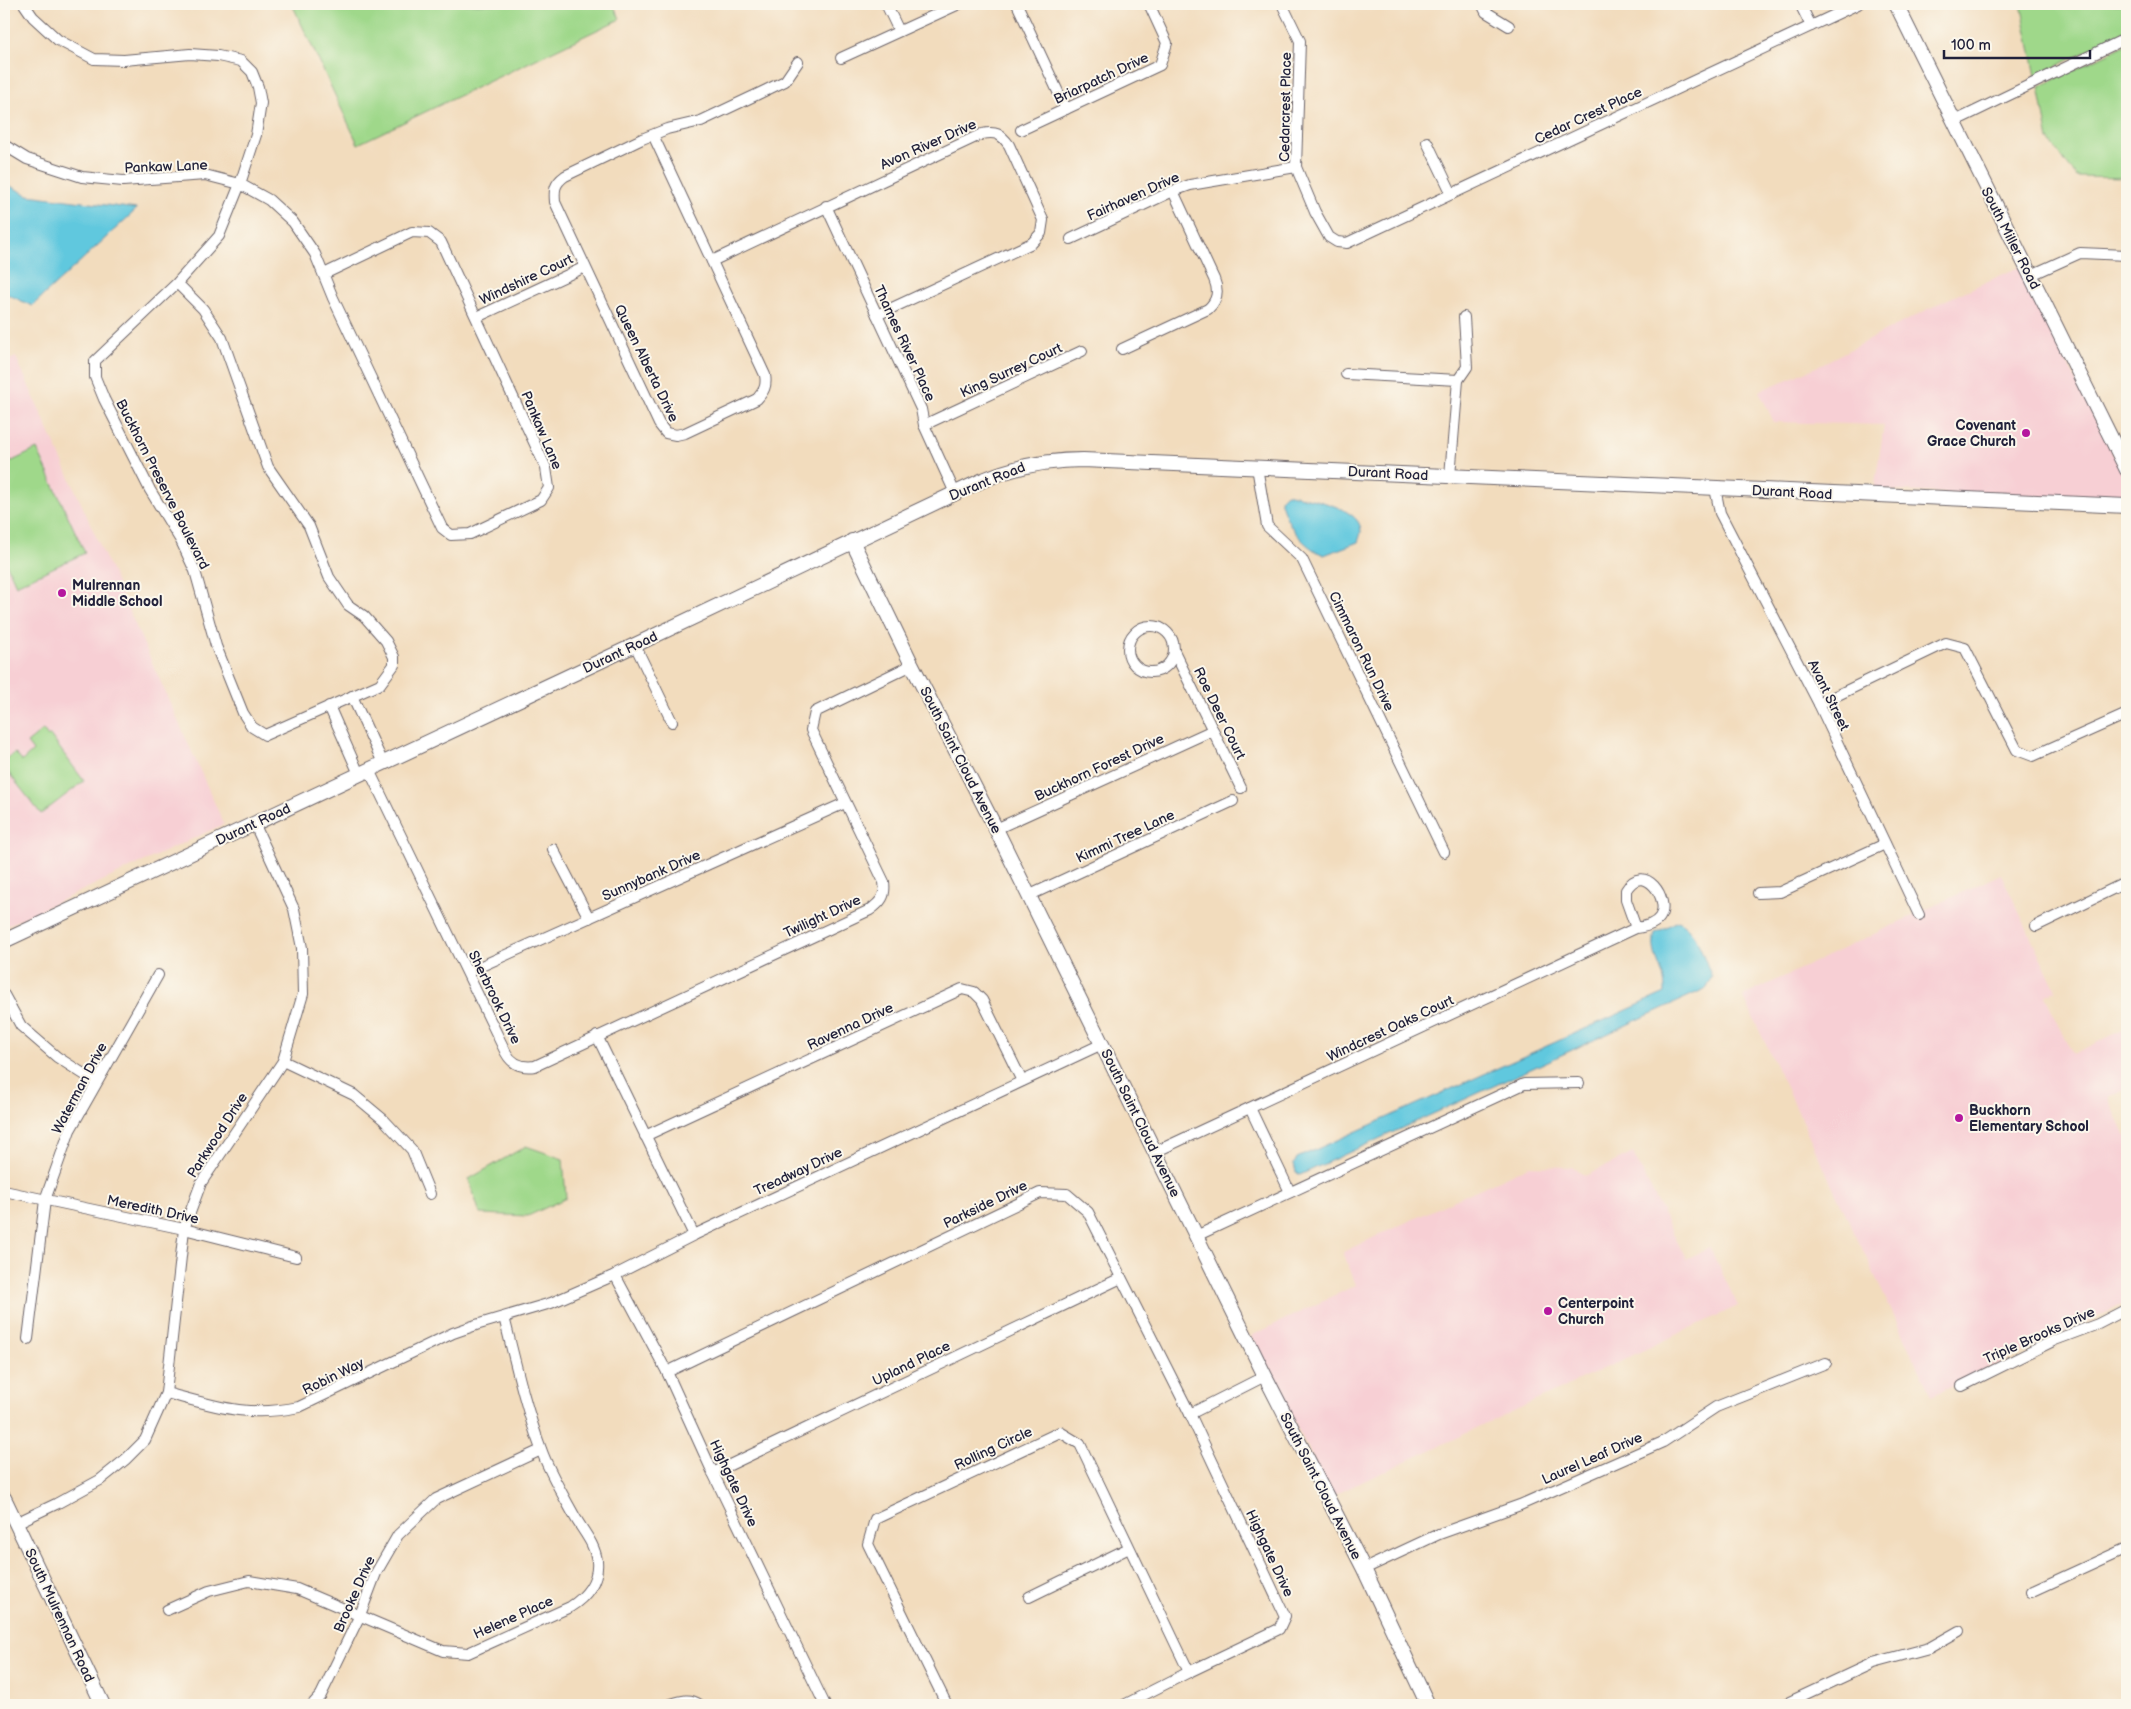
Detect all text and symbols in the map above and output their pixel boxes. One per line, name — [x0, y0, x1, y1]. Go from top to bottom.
scale bar — [1944, 28, 2090, 60]
text: 100 m — [1951, 36, 1991, 55]
street label: Briarpatch Drive — [1051, 49, 1151, 108]
street label: Cedarcrest Place — [1276, 52, 1295, 162]
street label: Cedar Crest Place — [1532, 83, 1645, 148]
street label: Avon River Drive — [877, 116, 979, 173]
street label: Pankaw Lane — [124, 157, 208, 176]
street label: Fairhaven Drive — [1084, 168, 1182, 224]
street label: South Miller Road — [1977, 184, 2044, 292]
street label: Windshire Court — [477, 250, 576, 309]
street label: Thames River Place — [870, 282, 939, 404]
street label: Queen Alberta Drive — [611, 302, 682, 425]
street label: King Surrey Court — [958, 339, 1065, 401]
street label: Pankaw Lane — [517, 388, 566, 472]
street label: Buckhorn Preserve Boulevard — [112, 396, 213, 572]
place label: Covenant Grace Church — [1927, 417, 2016, 450]
marker: Covenant Grace Church — [2020, 427, 2032, 439]
street label: Durant Road — [947, 458, 1028, 504]
street label: Durant Road — [1347, 463, 1429, 484]
street label: Durant Road — [1751, 482, 1833, 503]
place label: Mulrennan Middle School — [72, 577, 162, 610]
marker: Mulrennan Middle School — [56, 587, 68, 599]
street label: Cimmaron Run Drive — [1325, 589, 1398, 714]
street label: Durant Road — [580, 628, 660, 677]
street label: Avant Street — [1804, 657, 1853, 734]
street label: Roe Deer Court — [1190, 664, 1250, 763]
street label: South Saint Cloud Avenue — [916, 684, 1005, 837]
street label: Buckhorn Forest Drive — [1032, 730, 1167, 805]
street label: Durant Road — [213, 800, 293, 849]
street label: Kimmi Tree Lane — [1073, 806, 1177, 867]
street label: Sunnybank Drive — [599, 846, 703, 905]
street label: Twilight Drive — [781, 891, 863, 942]
street label: Sherbrook Drive — [465, 948, 524, 1047]
street label: Windcrest Oaks Court — [1324, 991, 1457, 1065]
street label: Ravenna Drive — [804, 999, 896, 1054]
street label: Waterman Drive — [48, 1040, 111, 1137]
street label: South Saint Cloud Avenue — [1097, 1046, 1184, 1200]
street label: Parkwood Drive — [184, 1090, 251, 1181]
place label: Buckhorn Elementary School — [1969, 1102, 2089, 1135]
marker: Buckhorn Elementary School — [1953, 1112, 1965, 1124]
street label: Treadway Drive — [751, 1144, 845, 1199]
street label: Parkside Drive — [940, 1177, 1030, 1232]
street label: Meredith Drive — [105, 1191, 200, 1228]
place label: Centerpoint Church — [1558, 1295, 1634, 1328]
street label: Triple Brooks Drive — [1981, 1303, 2097, 1368]
marker: Centerpoint Church — [1542, 1305, 1554, 1317]
street label: Upland Place — [870, 1337, 953, 1390]
street label: Robin Way — [300, 1354, 367, 1399]
street label: South Saint Cloud Avenue — [1276, 1410, 1365, 1563]
street label: Rolling Circle — [952, 1423, 1035, 1474]
street label: Laurel Leaf Drive — [1539, 1429, 1645, 1488]
street label: Highgate Drive — [706, 1437, 761, 1530]
street label: Highgate Drive — [1242, 1507, 1297, 1600]
street label: South Mulrennan Road — [21, 1546, 98, 1685]
street label: Brooke Drive — [330, 1553, 379, 1635]
street label: Helene Place — [471, 1592, 556, 1643]

